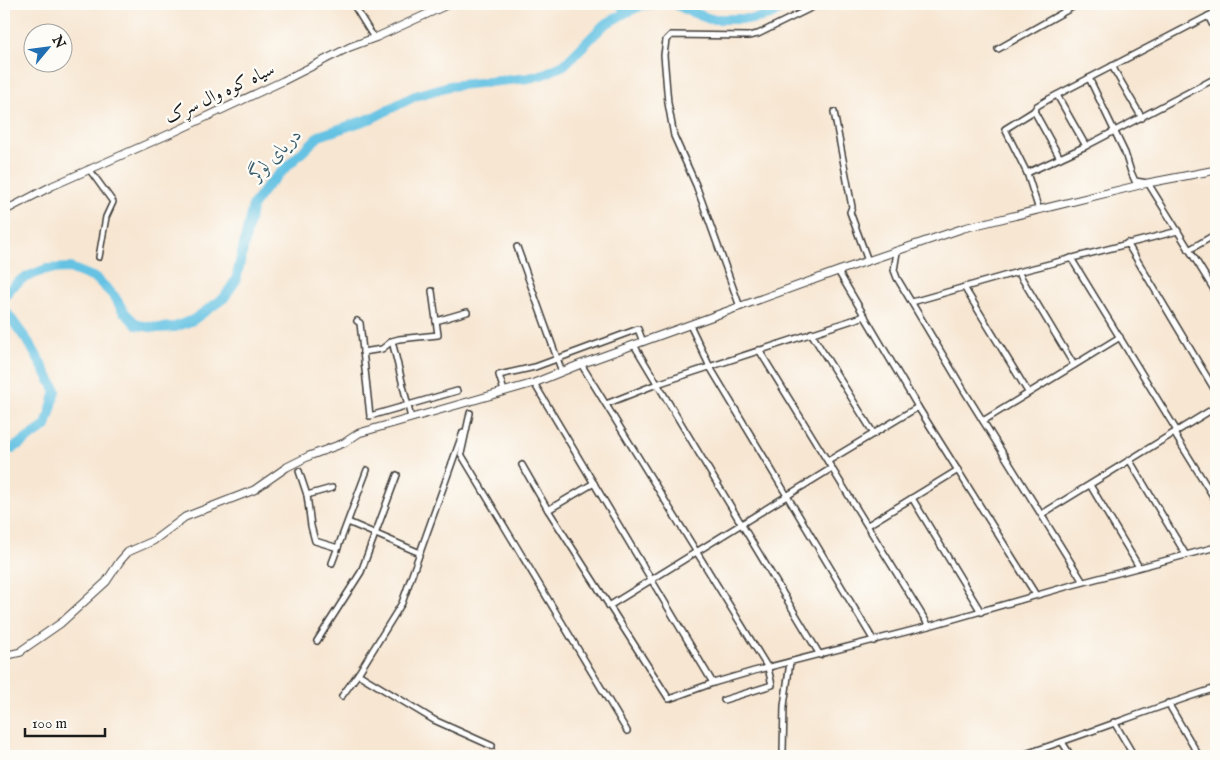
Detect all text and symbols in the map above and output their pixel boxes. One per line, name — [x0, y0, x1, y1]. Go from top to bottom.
north arrow — [22, 22, 72, 72]
text: N — [47, 32, 69, 52]
street label: سیاه کوه وال سړک — [161, 58, 279, 130]
water label: دریای لوگر — [242, 122, 308, 187]
scale bar — [25, 705, 105, 737]
text: 100 m — [32, 714, 68, 733]

